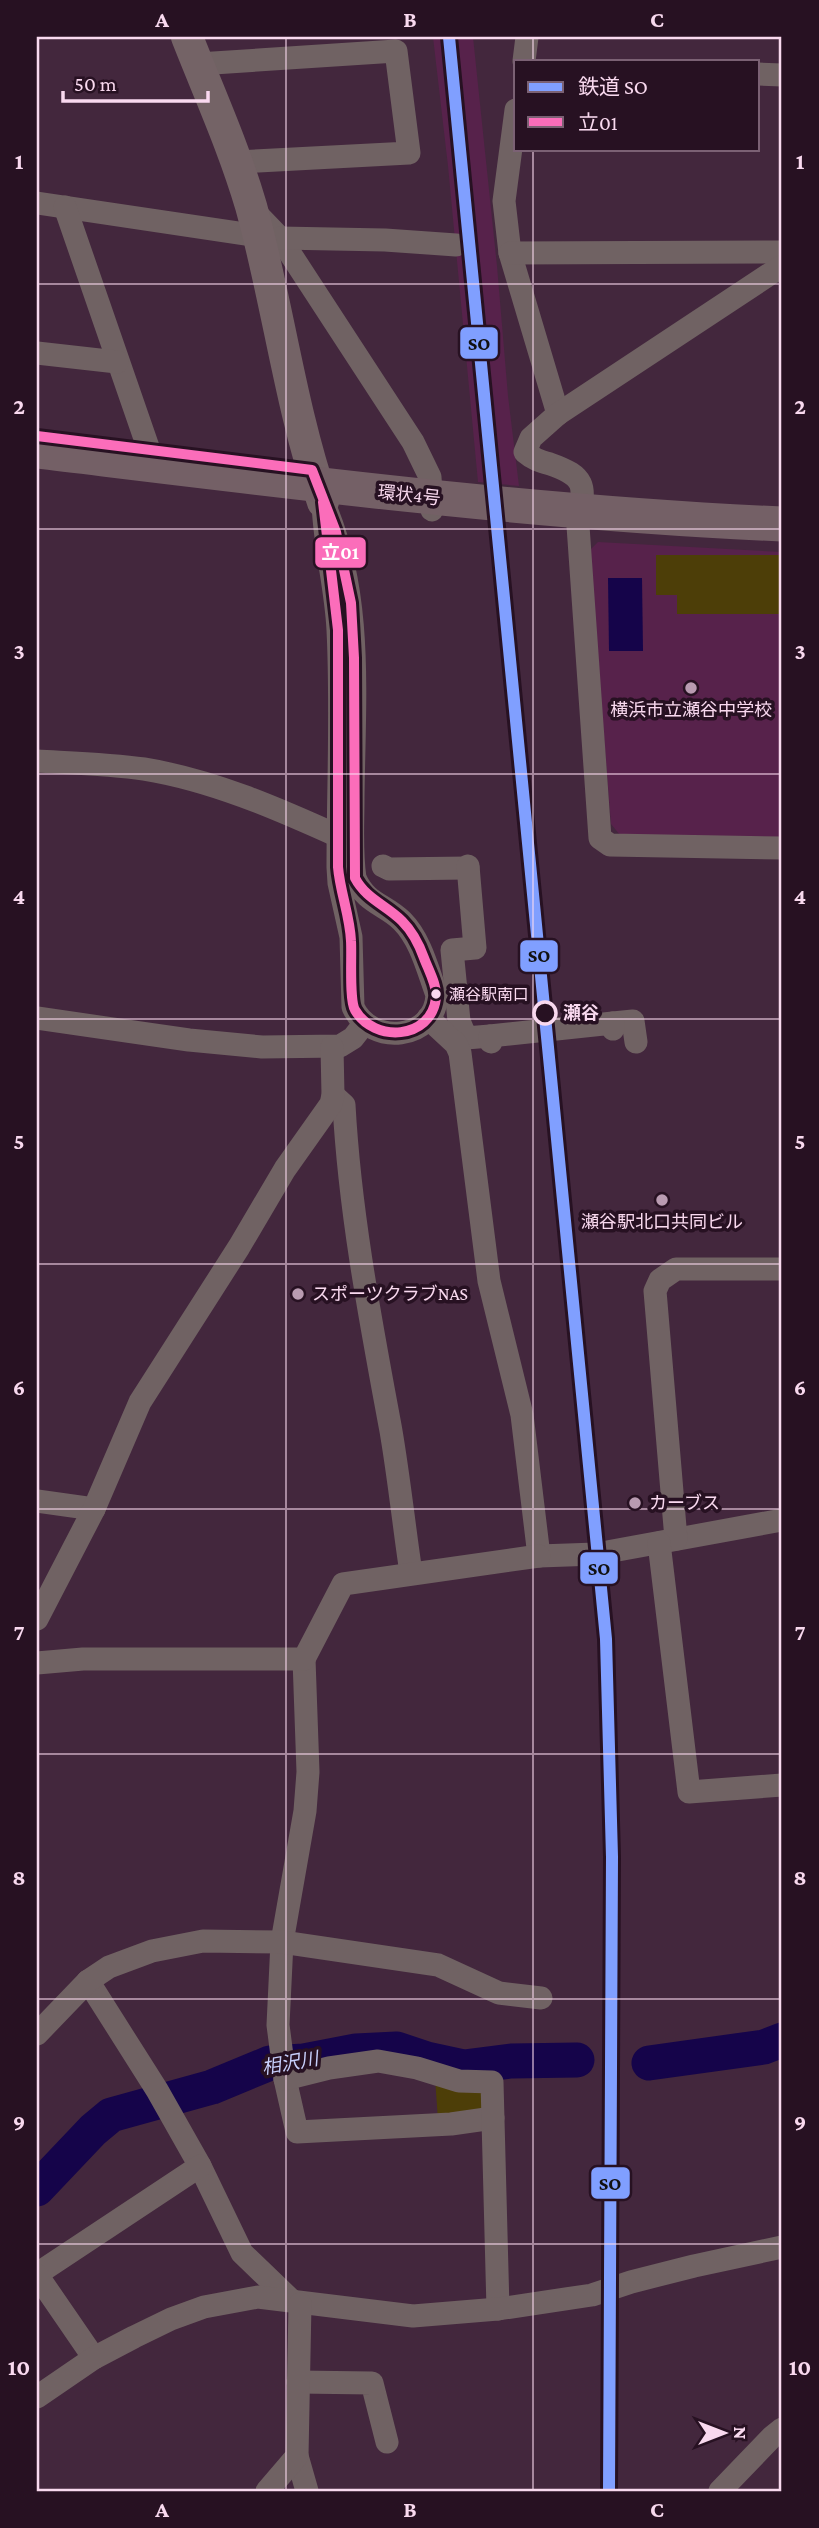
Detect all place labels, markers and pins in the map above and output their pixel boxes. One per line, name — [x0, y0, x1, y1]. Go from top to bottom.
marker: 横浜市立瀬谷中学校 — [683, 680, 699, 696]
place label: 横浜市立瀬谷中学校 — [610, 700, 772, 720]
place label: 瀬谷駅南口 — [449, 986, 529, 1003]
marker: 瀬谷駅南口 — [429, 987, 443, 1001]
marker: 瀬谷 — [533, 1001, 557, 1025]
place label: 瀬谷 — [563, 1003, 599, 1023]
marker: 瀬谷駅北口共同ビル — [654, 1192, 670, 1208]
place label: 瀬谷駅北口共同ビル — [581, 1212, 743, 1232]
place label: スポーツクラブNAS — [312, 1284, 468, 1304]
marker: スポーツクラブNAS — [290, 1286, 306, 1302]
place label: カーブス — [649, 1493, 720, 1513]
marker: カーブス — [627, 1495, 643, 1511]

